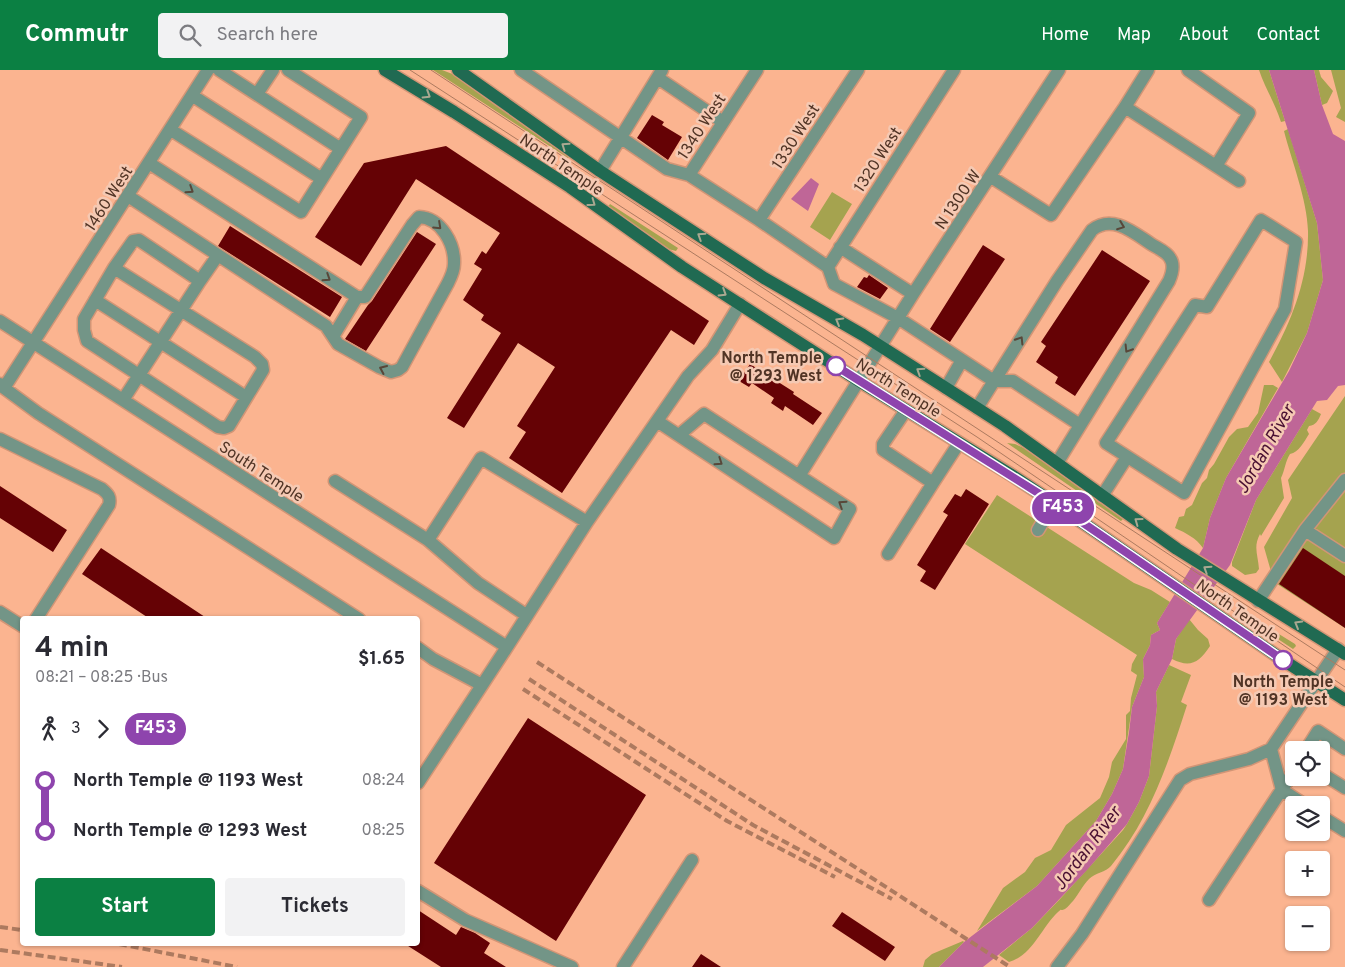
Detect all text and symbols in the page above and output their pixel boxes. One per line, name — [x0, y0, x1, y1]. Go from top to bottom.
search box — [158, 13, 508, 58]
text: Commutr — [25, 20, 128, 50]
icon: search — [176, 21, 204, 49]
text: Search here — [216, 23, 318, 47]
text: Home — [1041, 24, 1089, 47]
text: Map — [1117, 24, 1151, 47]
text: About — [1179, 24, 1228, 47]
text: Contact — [1256, 24, 1320, 47]
one-way arrow — [422, 89, 431, 98]
street label: 1340 West — [674, 91, 731, 164]
street label: 1330 West — [768, 101, 825, 173]
street label: 1320 West — [850, 124, 907, 196]
street label: North Temple — [515, 130, 607, 201]
one-way arrow — [562, 143, 571, 152]
street label: 1460 West — [81, 163, 138, 235]
street label: N 1300 W — [931, 166, 986, 234]
one-way arrow — [185, 183, 194, 193]
one-way arrow — [586, 197, 596, 206]
one-way arrow — [1116, 220, 1125, 230]
one-way arrow — [432, 221, 441, 230]
one-way arrow — [697, 233, 706, 242]
one-way arrow — [321, 272, 330, 281]
one-way arrow — [718, 287, 727, 297]
one-way arrow — [836, 317, 845, 327]
one-way arrow — [1014, 336, 1024, 345]
one-way arrow — [1124, 343, 1134, 352]
place label: North Temple @ 1293 West — [721, 349, 822, 387]
street label: North Temple — [852, 355, 944, 423]
marker: North Temple @ 1293 West — [826, 356, 846, 376]
one-way arrow — [379, 364, 388, 375]
one-way arrow — [917, 368, 926, 378]
water label: Jordan River — [1232, 399, 1302, 498]
street label: South Temple — [215, 438, 307, 508]
one-way arrow — [714, 456, 723, 465]
line badge: F453 — [1028, 492, 1098, 524]
text: F453 — [1042, 496, 1084, 519]
one-way arrow — [839, 501, 848, 510]
one-way arrow — [1134, 518, 1143, 527]
one-way arrow — [1203, 565, 1212, 575]
street label: North Temple — [1191, 576, 1282, 648]
one-way arrow — [1295, 621, 1304, 631]
text: 4 min — [35, 631, 109, 667]
text: $1.65 — [358, 647, 405, 671]
marker: North Temple @ 1193 West — [1273, 650, 1293, 670]
text: 08:21 – 08:25 · Bus — [35, 668, 168, 688]
place label: North Temple @ 1193 West — [1233, 673, 1333, 711]
icon: walk — [35, 715, 63, 743]
icon: forward — [89, 715, 117, 743]
text: F453 — [135, 717, 176, 740]
text: 3 — [71, 719, 81, 739]
map controls — [1285, 741, 1330, 951]
button: locate — [1285, 741, 1330, 786]
text: North Temple @ 1193 West — [73, 769, 303, 793]
text: 08:24 — [362, 771, 405, 791]
button: layers — [1285, 796, 1330, 841]
water label: Jordan River — [1049, 801, 1128, 895]
text: North Temple @ 1293 West — [73, 819, 307, 843]
text: 08:25 — [362, 821, 405, 841]
button: + — [1285, 851, 1330, 896]
button: Start — [35, 878, 215, 936]
button: Tickets — [225, 878, 405, 936]
button: − — [1285, 906, 1330, 951]

